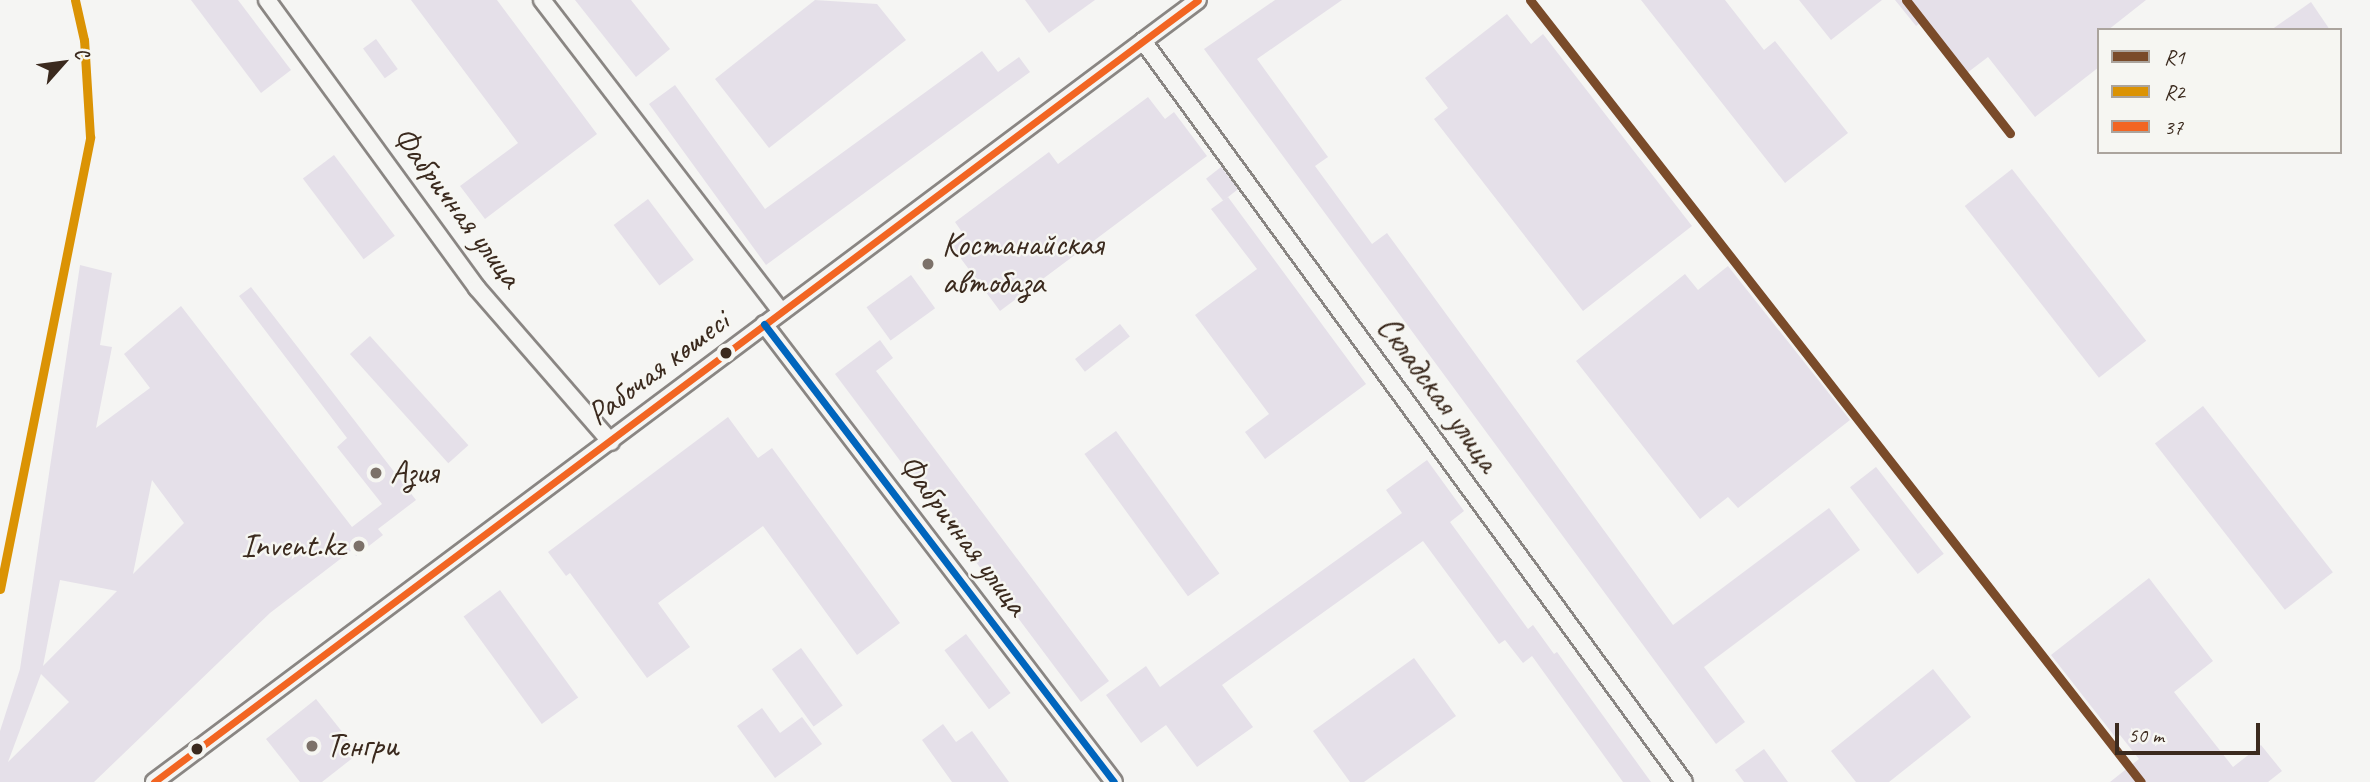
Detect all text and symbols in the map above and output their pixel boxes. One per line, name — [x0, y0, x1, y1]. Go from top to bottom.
north arrow — [28, 28, 98, 98]
legend — [2097, 28, 2342, 154]
text: С — [69, 43, 94, 63]
text: R1 — [2164, 44, 2185, 70]
text: R2 — [2164, 79, 2185, 105]
text: 37 — [2164, 114, 2183, 140]
street label: Фабричная улица — [383, 117, 531, 297]
place label: Костанайская автобаза — [942, 225, 1103, 303]
marker: Костанайская автобаза — [920, 256, 936, 272]
street label: Рабочая көшесі — [579, 302, 737, 434]
street label: Складская улица — [1368, 308, 1508, 480]
unlabelled marker — [719, 346, 733, 360]
street label: Фабричная улица — [889, 445, 1037, 625]
place label: Азия — [390, 453, 438, 493]
marker: Азия — [368, 465, 384, 481]
place label: Invent.kz — [241, 526, 345, 566]
marker: Invent.kz — [351, 538, 367, 554]
scale bar — [2118, 708, 2263, 752]
text: 50 m — [2128, 722, 2164, 748]
place label: Тенгри — [326, 726, 398, 766]
marker: Тенгри — [304, 738, 320, 754]
unlabelled marker — [190, 742, 204, 756]

